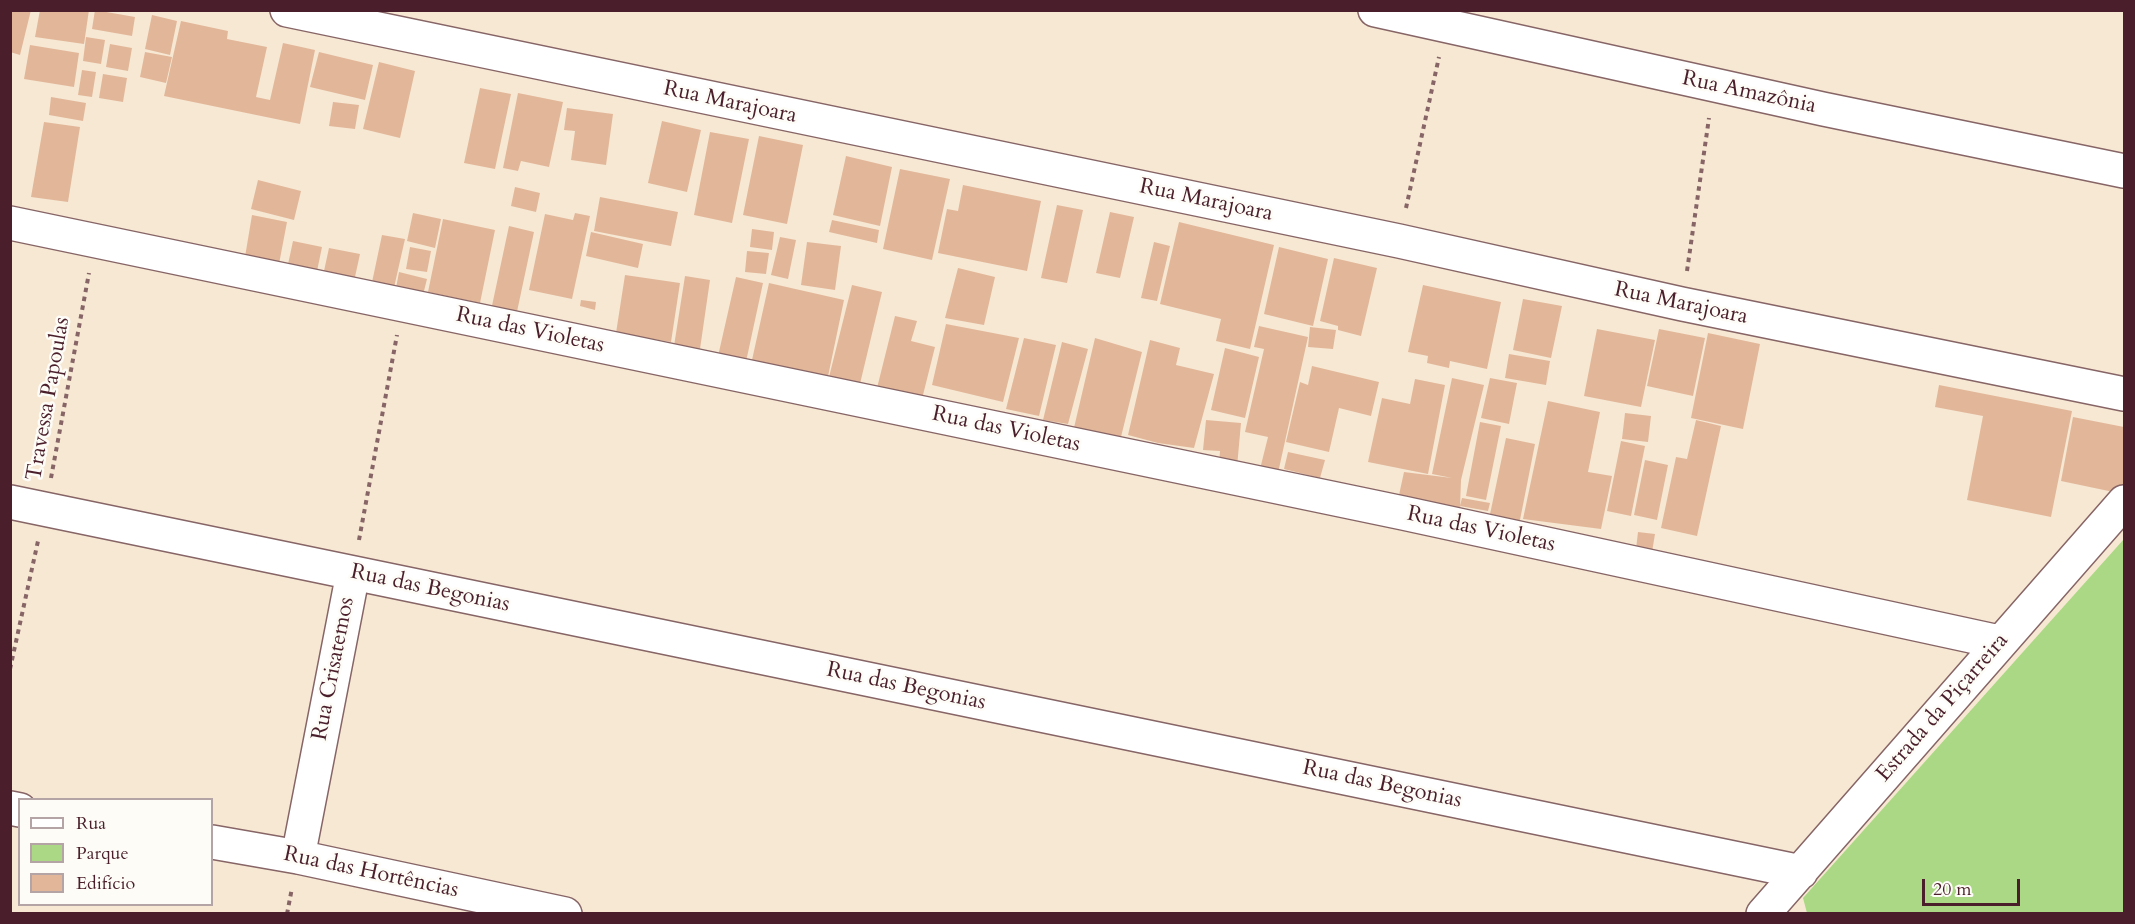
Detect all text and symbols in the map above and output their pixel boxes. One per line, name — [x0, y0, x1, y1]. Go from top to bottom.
street label: Rua Amazônia — [1680, 66, 1818, 120]
street label: Rua Marajoara — [661, 76, 799, 130]
street label: Rua Marajoara — [1137, 174, 1275, 228]
street label: Rua Marajoara — [1612, 277, 1750, 331]
street label: Rua das Violetas — [453, 302, 607, 360]
street label: Travessa Papoulas — [22, 315, 76, 483]
street label: Rua das Violetas — [929, 401, 1083, 459]
street label: Rua das Violetas — [1404, 501, 1558, 559]
street label: Rua das Begonias — [348, 559, 512, 619]
street label: Rua Crisatemos — [307, 595, 361, 743]
street label: Estrada da Piçarreira — [1871, 628, 2015, 788]
street label: Rua das Begonias — [824, 657, 988, 717]
street label: Rua das Begonias — [1300, 755, 1464, 815]
legend — [18, 798, 213, 906]
text: Rua — [76, 811, 106, 836]
text: Parque — [76, 841, 129, 866]
street label: Rua das Hortências — [281, 842, 461, 904]
scale bar — [1925, 867, 2022, 905]
text: Edifício — [76, 871, 135, 896]
text: 20 m — [1933, 877, 1972, 902]

